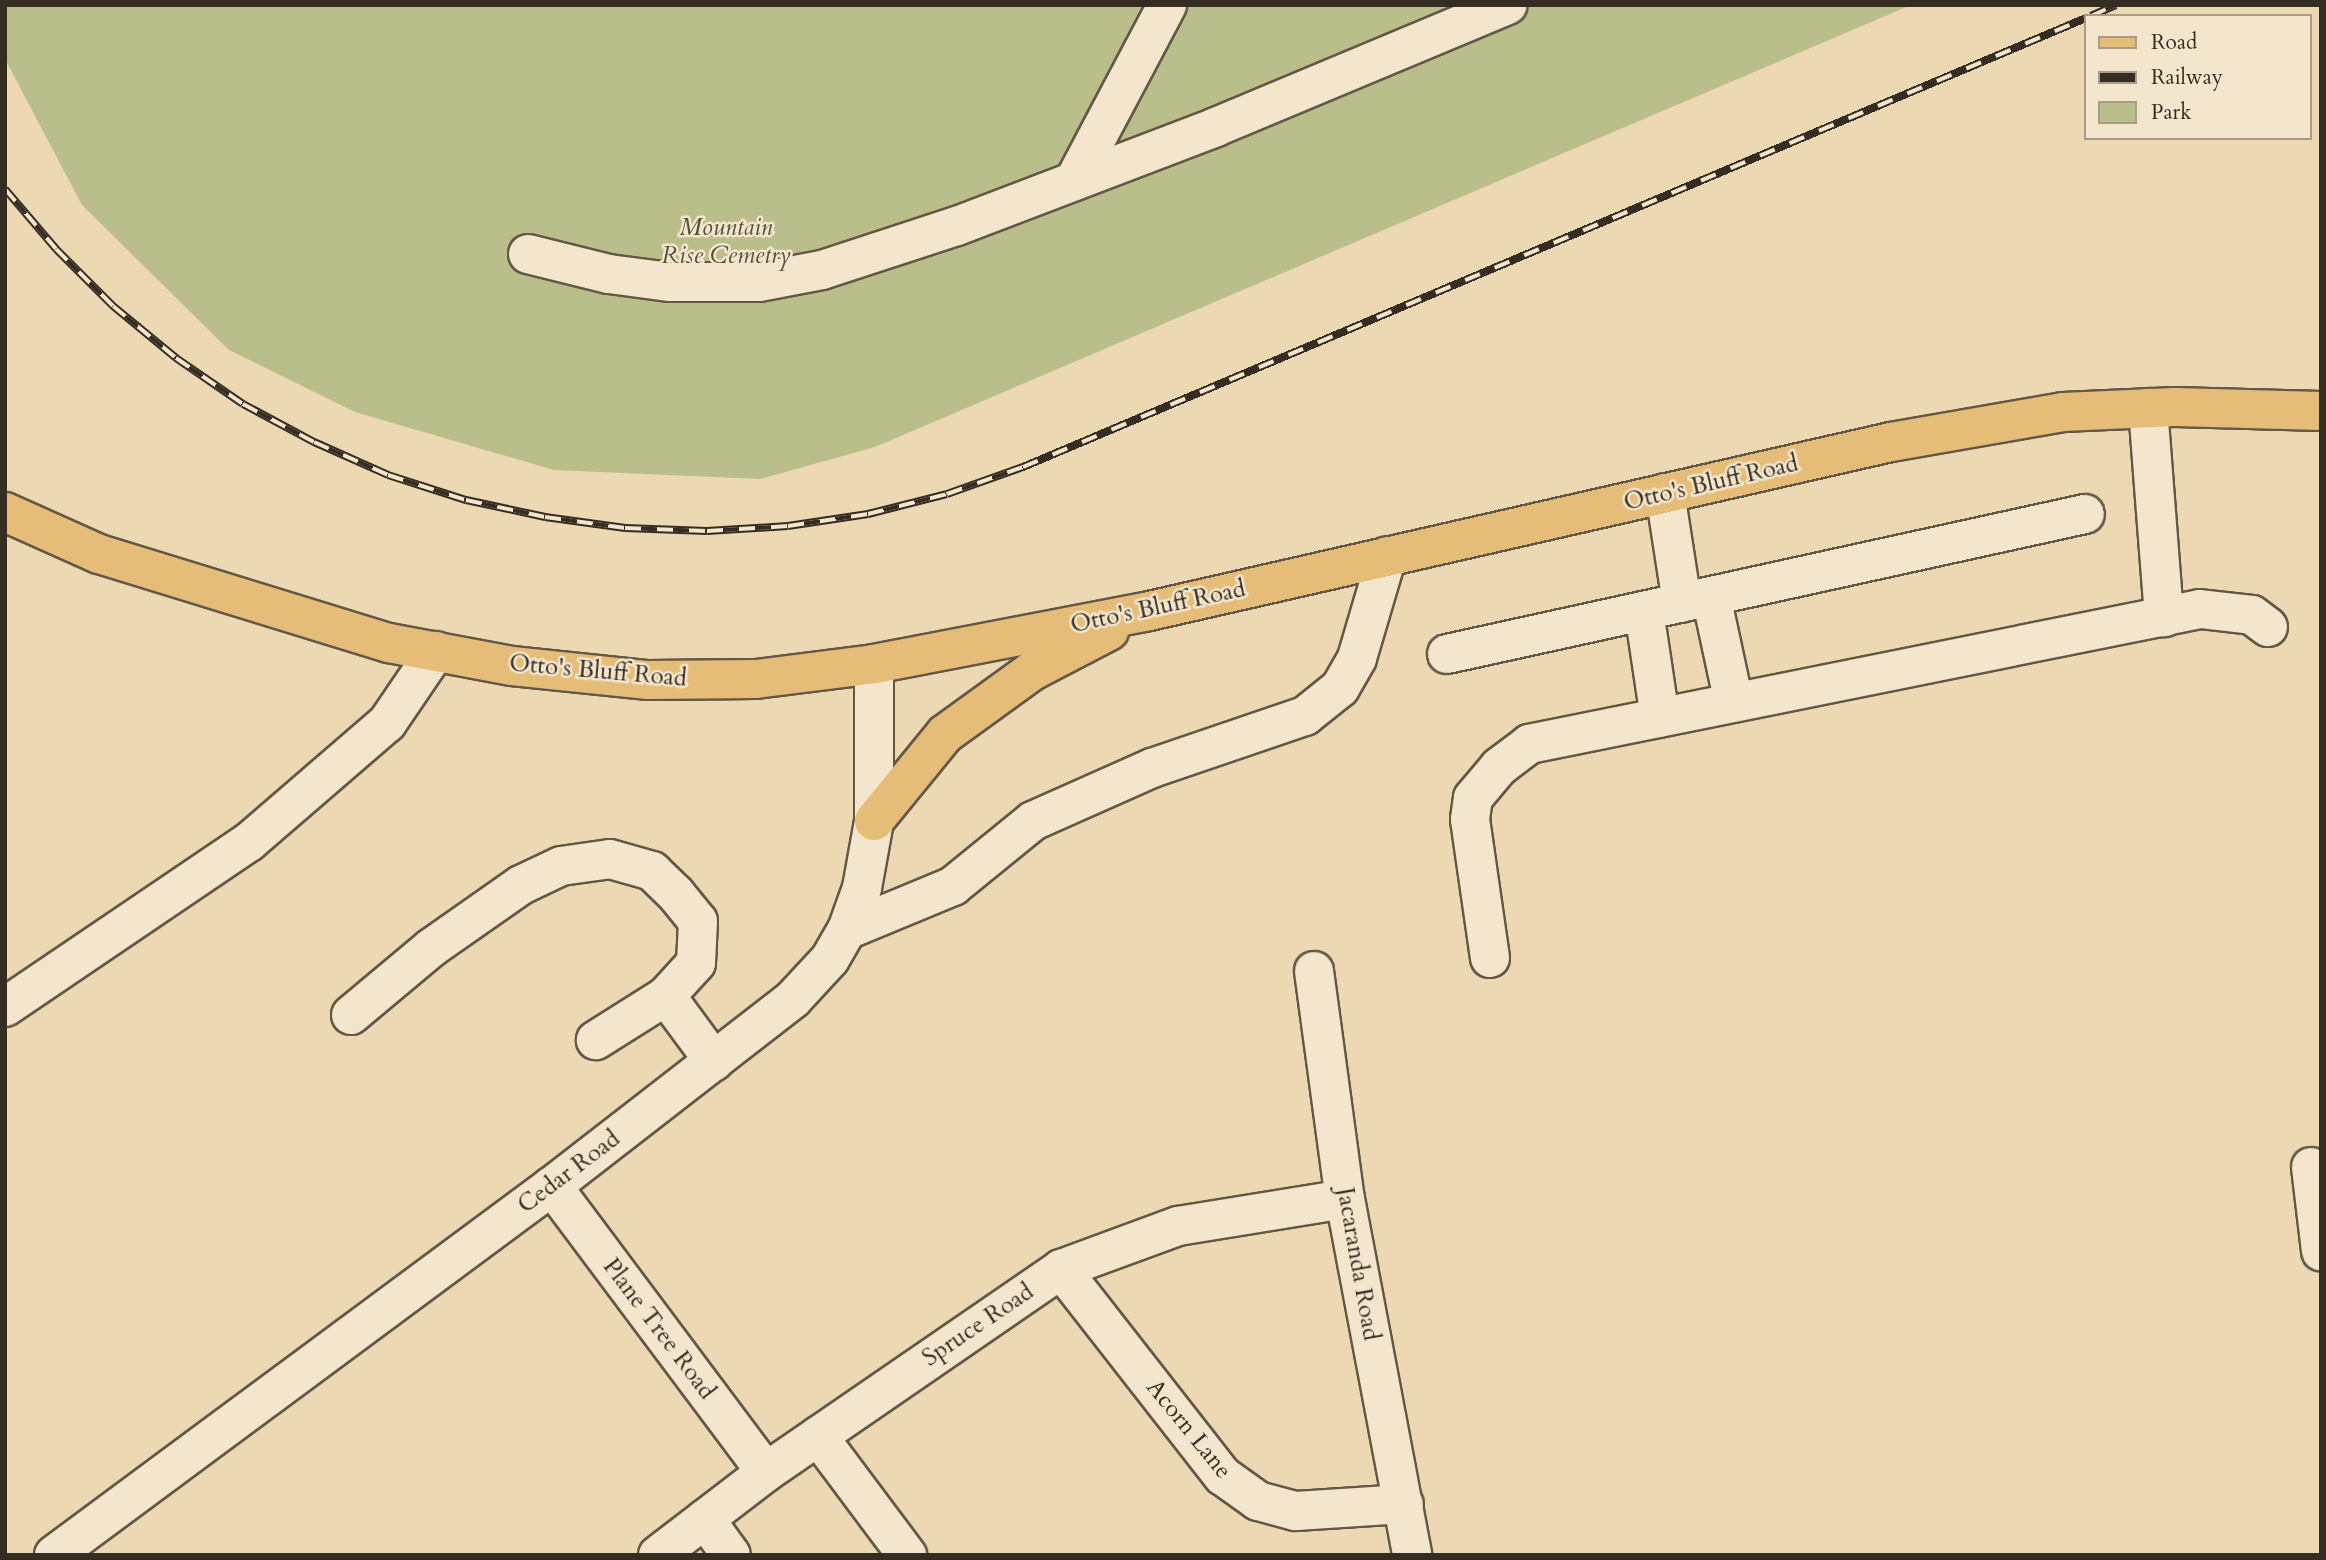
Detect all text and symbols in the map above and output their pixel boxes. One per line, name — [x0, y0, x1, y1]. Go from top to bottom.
legend — [2084, 14, 2312, 140]
text: Road — [2151, 28, 2197, 57]
text: Railway — [2151, 63, 2223, 92]
text: Park — [2151, 98, 2191, 127]
park label: Mountain Rise Cemetry — [661, 214, 791, 270]
street label: Otto's Bluff Road — [1621, 449, 1801, 517]
street label: Otto's Bluff Road — [1068, 574, 1248, 640]
street label: Otto's Bluff Road — [508, 649, 688, 693]
street label: Cedar Road — [512, 1124, 626, 1220]
street label: Jacaranda Road — [1330, 1185, 1386, 1343]
street label: Plane Tree Road — [597, 1253, 721, 1405]
street label: Spruce Road — [917, 1277, 1039, 1373]
street label: Acorn Lane — [1140, 1374, 1238, 1484]

